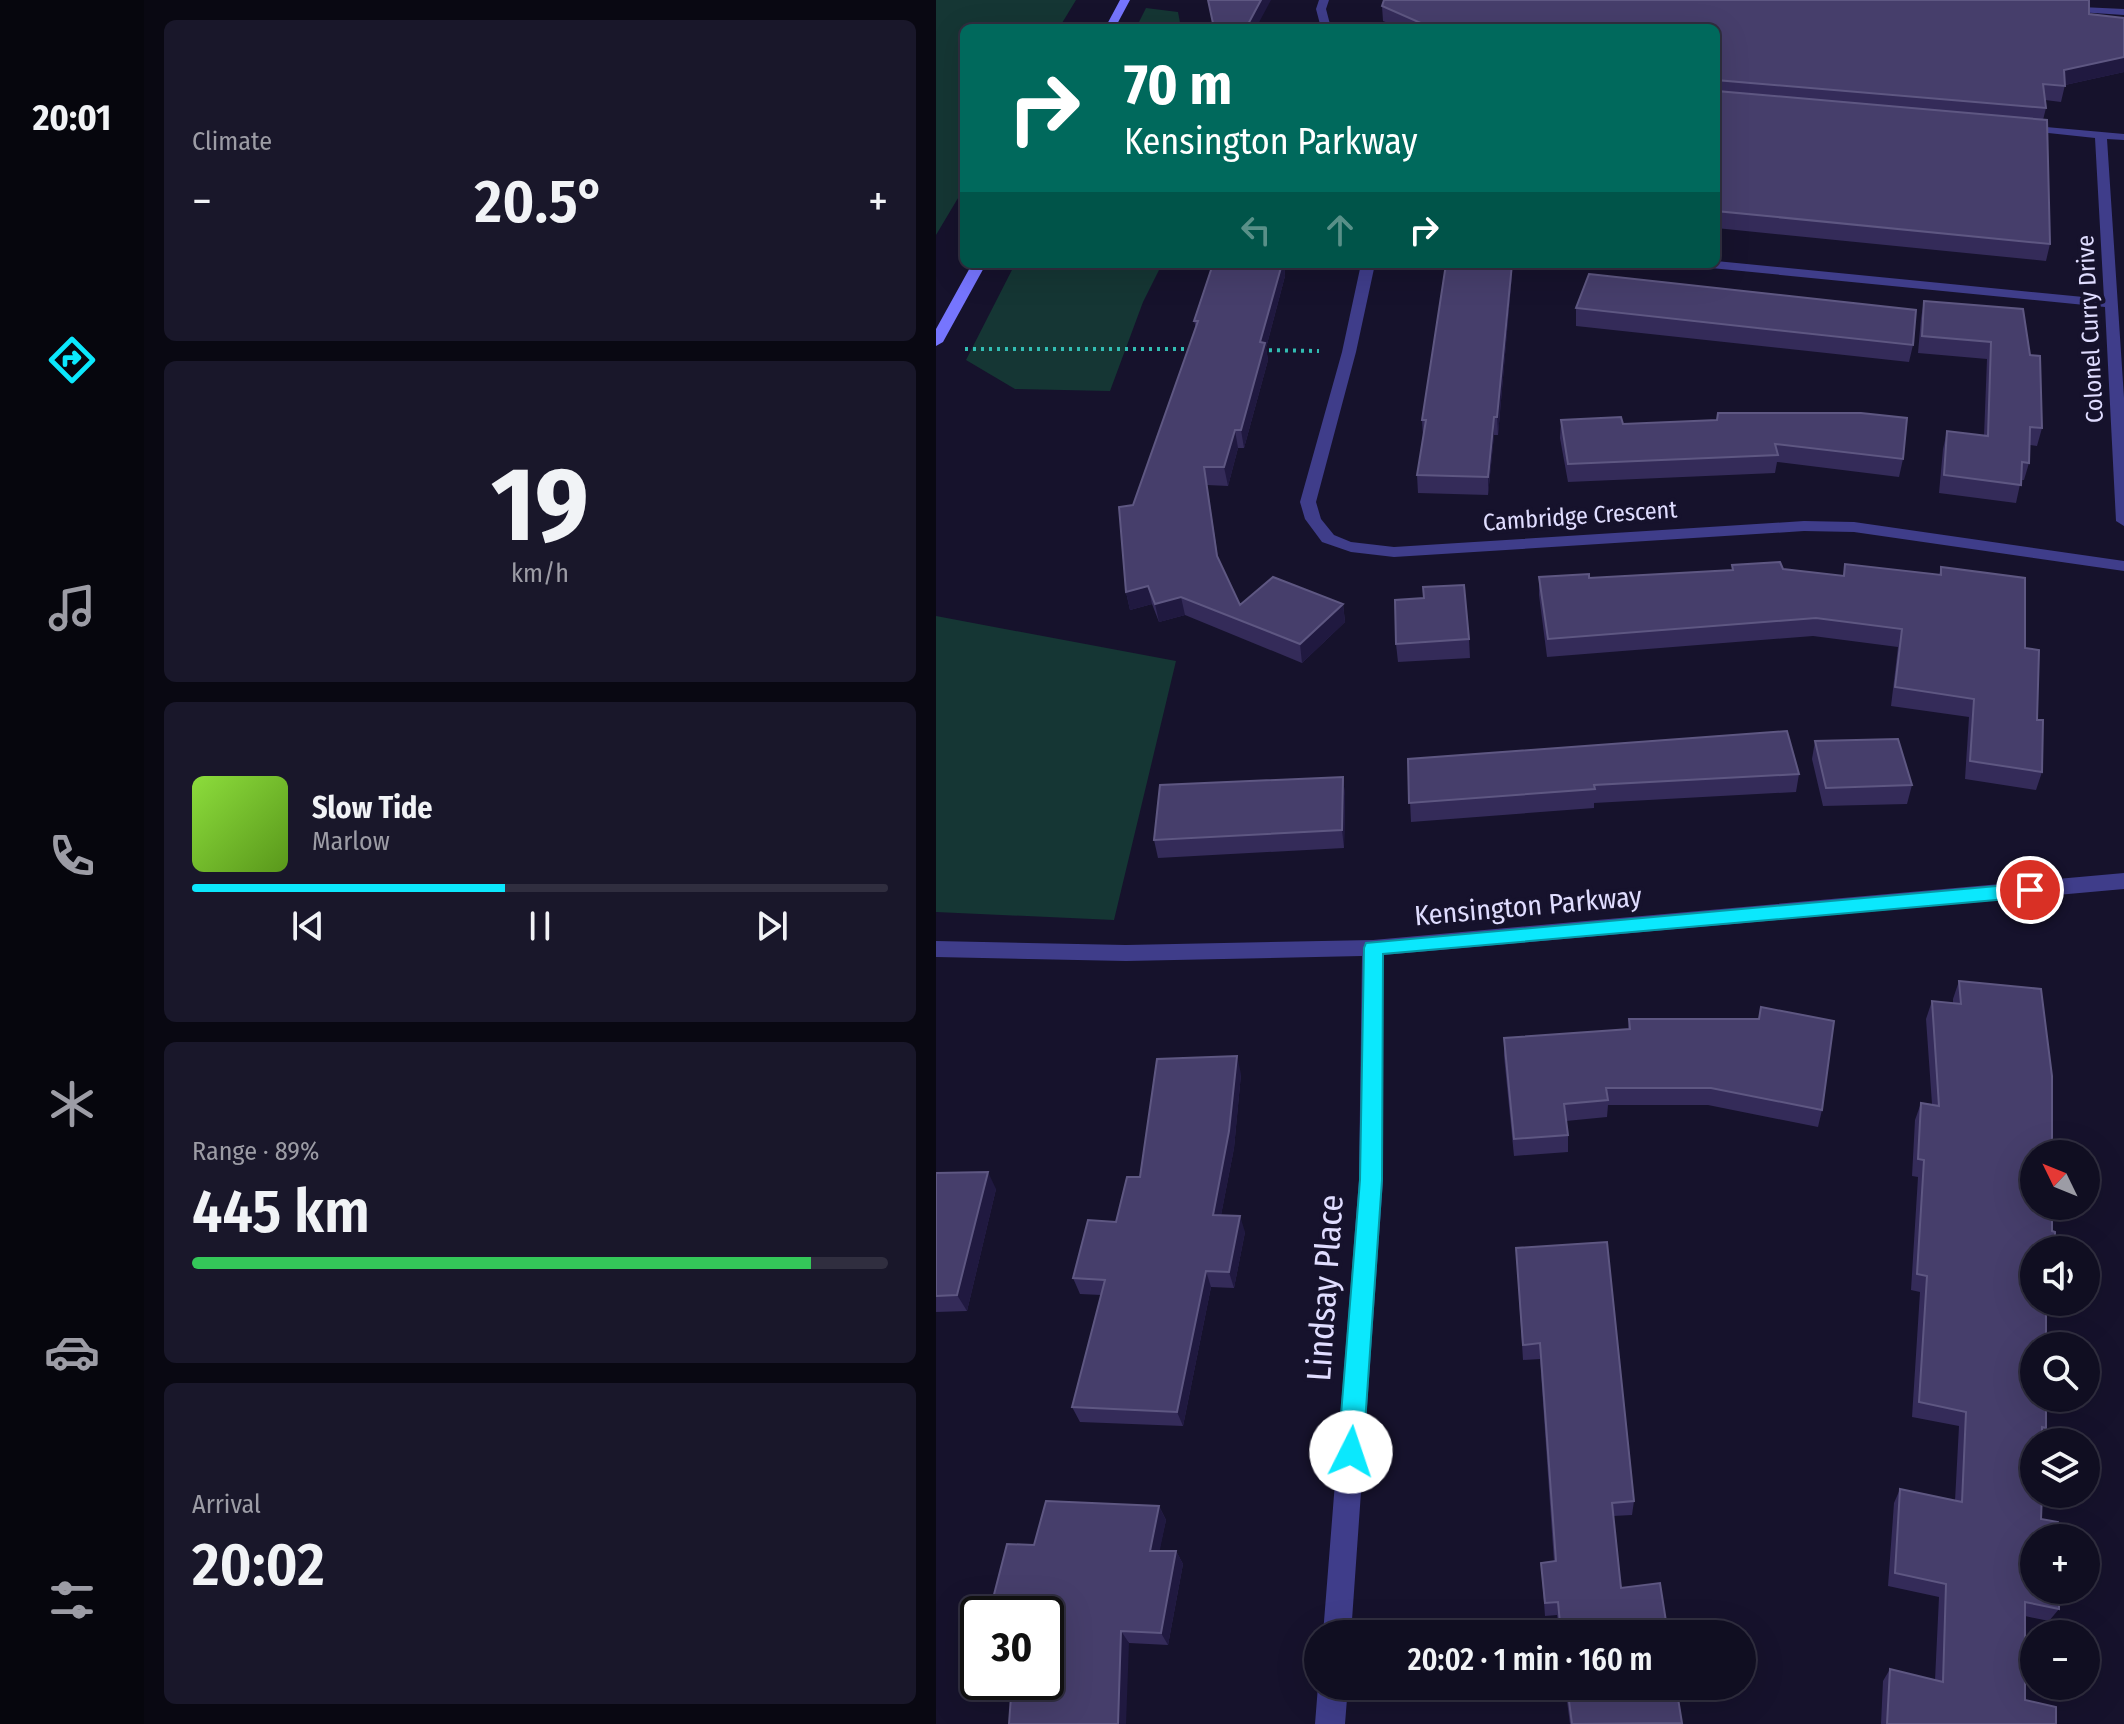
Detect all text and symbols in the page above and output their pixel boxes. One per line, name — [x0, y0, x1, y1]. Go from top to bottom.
text: 70 m — [1124, 52, 1232, 119]
icon: right — [992, 56, 1096, 160]
text: 20:01 — [33, 96, 111, 140]
text: Kensington Parkway — [1124, 120, 1417, 164]
text: Climate — [192, 126, 272, 157]
text: 20.5° — [475, 166, 605, 238]
text: − — [192, 175, 212, 228]
text: + — [868, 175, 888, 228]
icon: left — [1234, 208, 1278, 252]
icon: ahead — [1318, 208, 1362, 252]
icon: right — [1402, 208, 1446, 252]
street label: Colonel Curry Drive — [2071, 234, 2109, 424]
icon: directions — [44, 332, 100, 388]
text: 19 — [491, 443, 589, 568]
street label: Cambridge Crescent — [1482, 495, 1678, 537]
text: km/h — [511, 558, 569, 589]
icon: music — [44, 580, 100, 636]
text: Slow Tide — [312, 790, 433, 826]
text: Marlow — [312, 826, 390, 857]
icon: phone — [44, 828, 100, 884]
pin — [1996, 856, 2064, 924]
icon: arrive — [2008, 868, 2052, 912]
street label: Kensington Parkway — [1413, 880, 1644, 932]
icon: previous — [286, 904, 330, 948]
icon: pause — [518, 904, 562, 948]
icon: next — [750, 904, 794, 948]
icon: climate — [44, 1076, 100, 1132]
text: Range · 89% — [192, 1136, 319, 1167]
north arrow — [2020, 1140, 2100, 1220]
map controls — [2020, 1140, 2100, 1700]
text: 445 km — [192, 1176, 370, 1248]
street label: Lindsay Place — [1298, 1193, 1352, 1383]
button: sound — [2020, 1236, 2100, 1316]
icon: car — [44, 1324, 100, 1380]
button: search — [2020, 1332, 2100, 1412]
position arrow — [1309, 1410, 1393, 1494]
button: layers — [2020, 1428, 2100, 1508]
text: Arrival — [192, 1489, 261, 1520]
button: + — [2020, 1524, 2100, 1604]
text: 20:02 — [192, 1529, 325, 1601]
icon: filters — [44, 1572, 100, 1628]
speed limit sign: 30 — [960, 1596, 1064, 1700]
button: − — [2020, 1620, 2100, 1700]
text: 20:02 · 1 min · 160 m — [1408, 1642, 1652, 1678]

